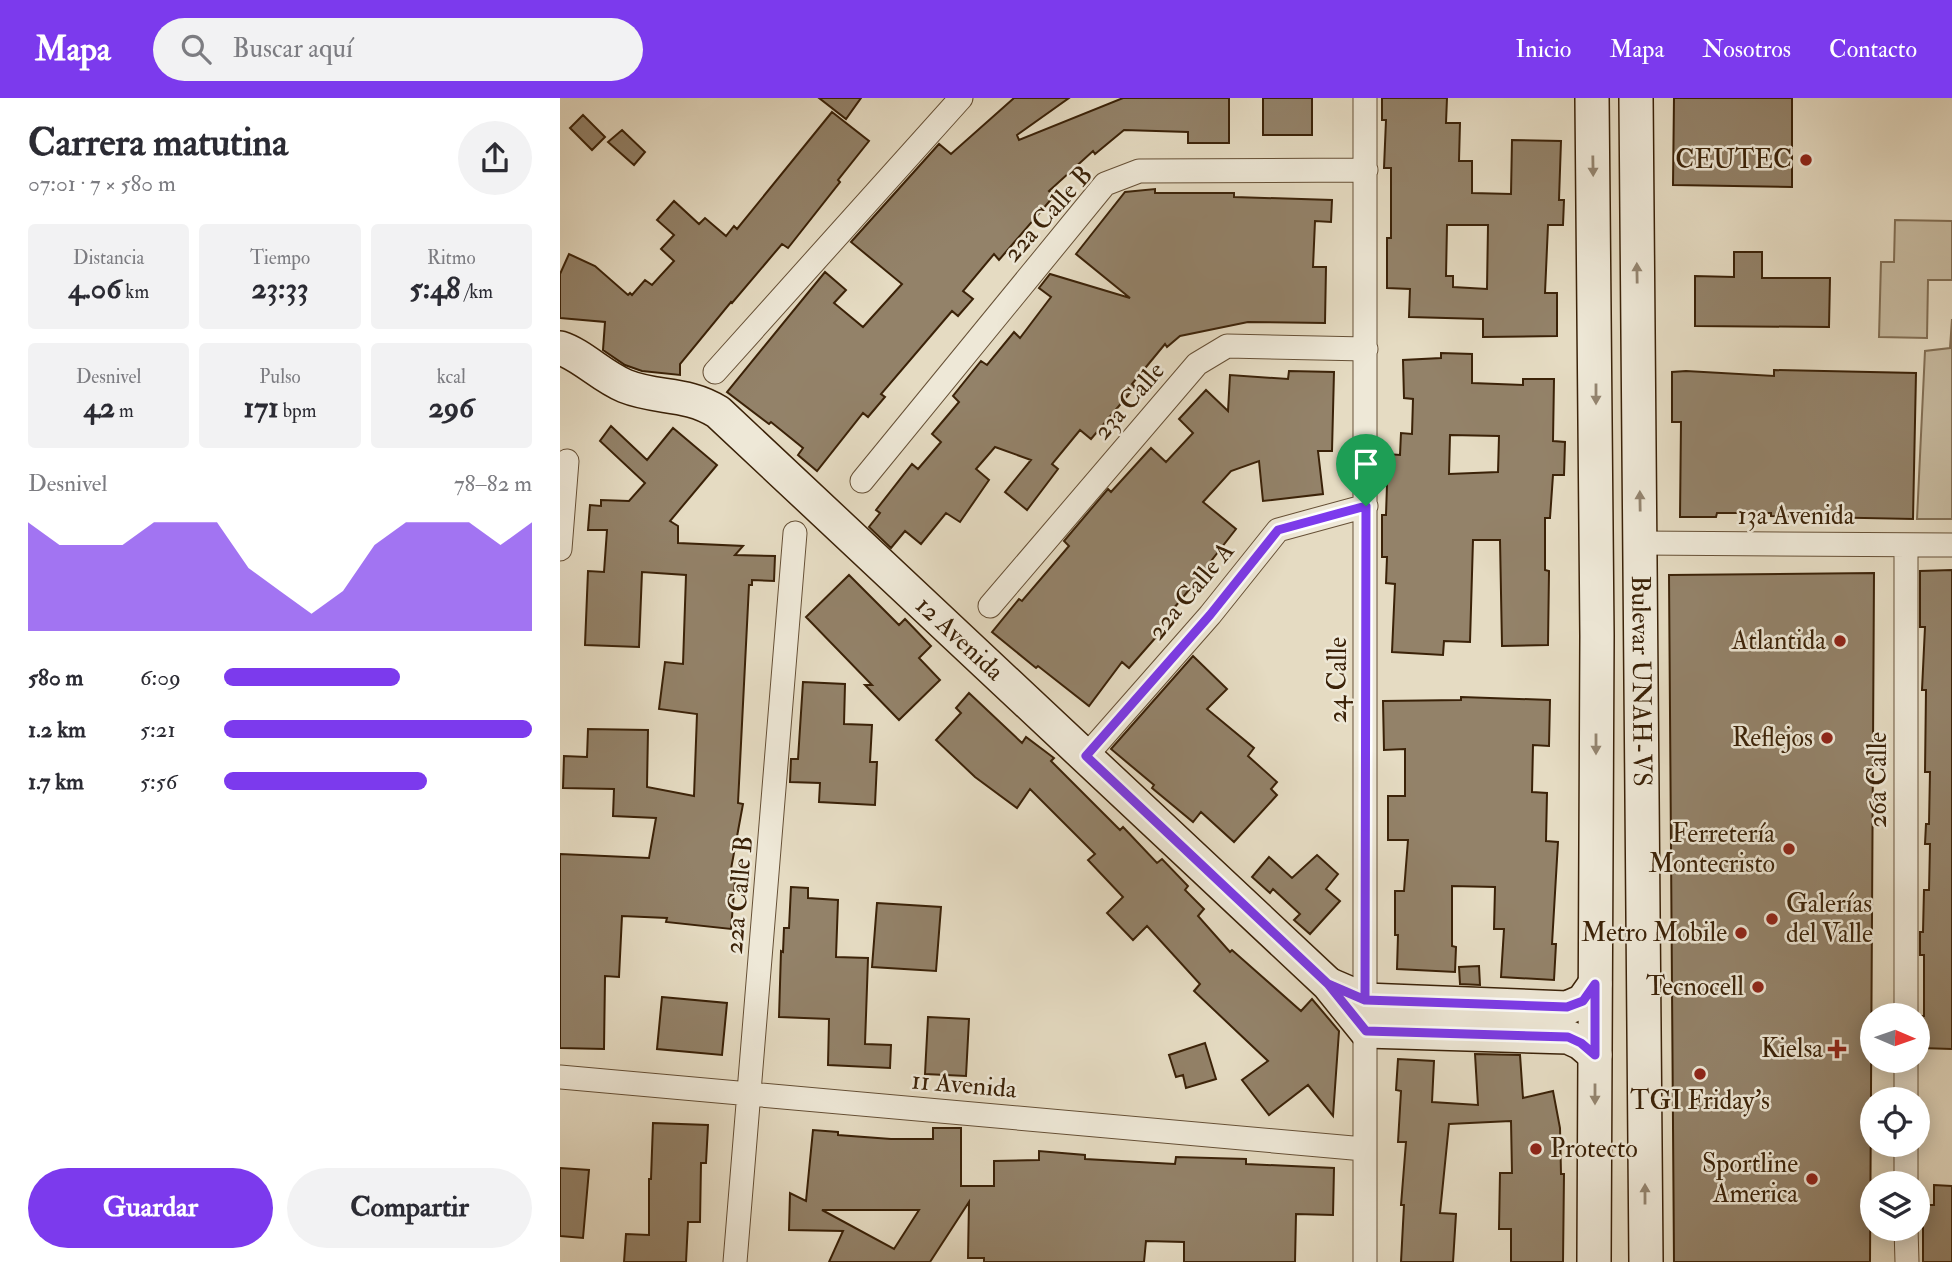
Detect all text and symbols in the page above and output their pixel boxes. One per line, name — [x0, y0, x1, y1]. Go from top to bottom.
search box — [153, 18, 643, 81]
text: Mapa — [35, 29, 111, 70]
icon: search — [177, 30, 215, 68]
text: Buscar aquí — [233, 33, 353, 65]
text: Inicio — [1516, 34, 1571, 65]
text: Mapa — [1609, 34, 1664, 65]
text: Nosotros — [1702, 34, 1791, 65]
text: Contacto — [1829, 34, 1917, 65]
text: Carrera matutina — [28, 119, 288, 167]
button: share — [458, 121, 532, 195]
place label: CEUTEC — [1675, 144, 1792, 176]
marker: CEUTEC — [1798, 152, 1814, 168]
one-way arrow — [1588, 155, 1599, 177]
street label: 22a Calle B — [996, 159, 1100, 269]
text: 07:01 · 7 × 580 m — [28, 169, 176, 198]
text: Distancia — [73, 246, 144, 270]
text: Tiempo — [250, 246, 310, 270]
text: Ritmo — [427, 246, 476, 270]
one-way arrow — [1632, 262, 1643, 284]
text: 4.06 — [68, 270, 121, 307]
text: 23:33 — [251, 270, 309, 307]
text: 5:48 — [410, 270, 460, 307]
text: km — [121, 280, 149, 304]
text: /km — [460, 280, 493, 304]
street label: 23a Calle — [1086, 355, 1172, 447]
text: Desnivel — [76, 365, 141, 389]
text: Pulso — [259, 365, 301, 389]
text: kcal — [437, 365, 466, 389]
one-way arrow — [1590, 383, 1602, 405]
text: 42 — [84, 389, 115, 426]
text: 171 — [244, 389, 279, 426]
text: 296 — [428, 389, 474, 426]
text: m — [115, 399, 134, 423]
text: bpm — [279, 399, 316, 423]
pin — [1336, 434, 1396, 506]
icon: arrive — [1347, 445, 1385, 483]
text: Desnivel — [28, 469, 107, 498]
text: 78–82 m — [454, 469, 532, 498]
one-way arrow — [1634, 490, 1646, 512]
street label: 13a Avenida — [1738, 500, 1855, 532]
street label: 22a Calle A — [1141, 535, 1242, 647]
street label: Bulevar UNAH-VS — [1624, 575, 1658, 787]
street label: 12 Avenida — [909, 590, 1011, 688]
place label: Atlantida — [1731, 625, 1826, 657]
marker: Atlantida — [1832, 633, 1848, 649]
street label: 24 Calle — [1322, 637, 1354, 723]
text: 580 m — [28, 663, 83, 692]
text: 6:09 — [140, 663, 181, 692]
text: 1.2 km — [28, 715, 86, 744]
text: 5:21 — [140, 715, 176, 744]
place label: Reflejos — [1732, 722, 1813, 754]
marker: Reflejos — [1819, 730, 1835, 746]
street label: 26a Calle — [1862, 732, 1894, 828]
one-way arrow — [1591, 733, 1602, 755]
text: 1.7 km — [28, 767, 84, 796]
text: 5:56 — [140, 767, 177, 796]
place label: Ferretería Montecristo — [1648, 818, 1775, 880]
street label: 22a Calle B — [718, 834, 760, 956]
marker: Ferretería Montecristo — [1781, 841, 1797, 857]
place label: Galerías del Valle — [1786, 888, 1873, 950]
marker: Galerías del Valle — [1764, 911, 1780, 927]
place label: Metro Mobile — [1581, 917, 1727, 949]
marker: Metro Mobile — [1733, 925, 1749, 941]
place label: Tecnocell — [1646, 971, 1744, 1003]
marker: Tecnocell — [1750, 979, 1766, 995]
north arrow — [1860, 1003, 1930, 1073]
map controls — [1860, 1003, 1930, 1241]
place label: Kielsa — [1761, 1033, 1823, 1065]
marker: Kielsa — [1829, 1041, 1845, 1057]
street label: 11 Avenida — [910, 1064, 1018, 1106]
marker: TGI Friday's — [1692, 1066, 1708, 1082]
one-way arrow — [1589, 1083, 1601, 1105]
place label: TGI Friday's — [1630, 1085, 1770, 1117]
button: locate — [1860, 1087, 1930, 1157]
place label: Protecto — [1550, 1133, 1638, 1165]
marker: Protecto — [1528, 1141, 1544, 1157]
place label: Sportline America — [1702, 1148, 1798, 1210]
button: Guardar — [28, 1168, 273, 1248]
button: Compartir — [287, 1168, 532, 1248]
marker: Sportline America — [1804, 1171, 1820, 1187]
button: layers — [1860, 1171, 1930, 1241]
one-way arrow — [1639, 1183, 1651, 1205]

